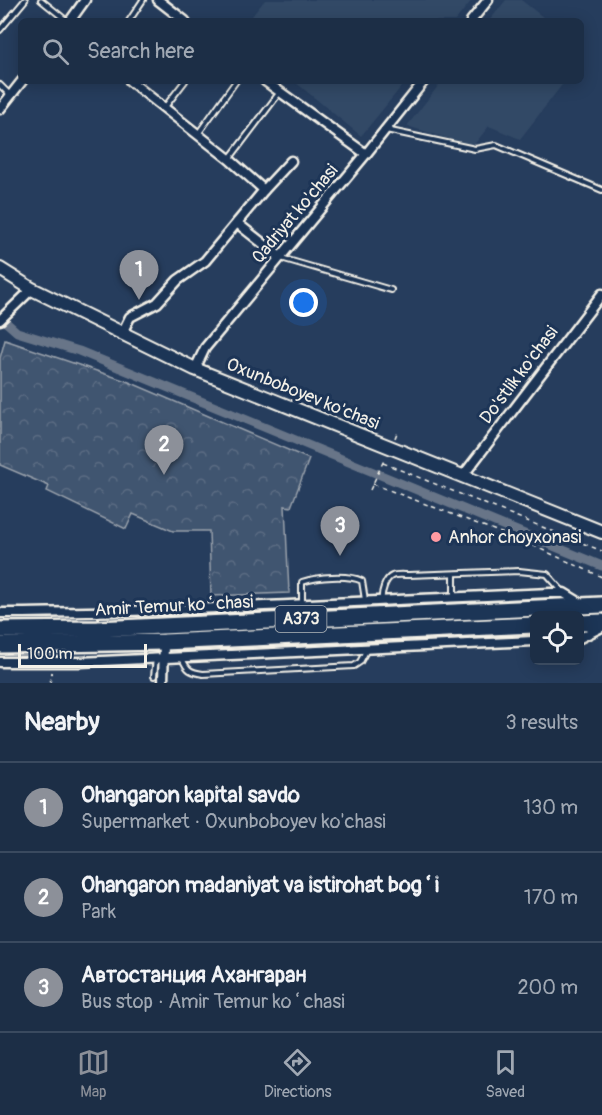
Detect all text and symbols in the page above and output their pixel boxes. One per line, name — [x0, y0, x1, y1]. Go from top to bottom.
search box — [18, 18, 584, 84]
icon: search — [39, 35, 72, 68]
text: Search here — [87, 37, 194, 65]
street label: Qadriyat ko'chasi — [247, 160, 343, 268]
pin: 1 — [120, 250, 158, 300]
your location — [289, 288, 318, 317]
street label: Do'stlik ko'chasi — [475, 321, 563, 429]
street label: Oxunboboyev ko'chasi — [223, 353, 383, 435]
pin: 2 — [144, 426, 184, 475]
pin: 3 — [320, 506, 360, 556]
place label: Anhor choyxonasi — [448, 526, 582, 549]
marker: Anhor choyxonasi — [429, 530, 443, 544]
street label: Amir Temur koʻchasi — [94, 590, 254, 622]
road number: A373 — [276, 606, 326, 632]
map controls — [530, 611, 584, 665]
button: locate — [530, 611, 584, 665]
scale bar — [18, 641, 147, 668]
text: 100 m — [27, 644, 73, 664]
text: Nearby — [24, 706, 100, 738]
text: 3 results — [506, 710, 578, 735]
text: Ohangaron kapital savdo — [81, 781, 300, 809]
text: 1 — [40, 795, 47, 820]
text: 130 m — [523, 795, 578, 820]
text: Supermarket · Oxunboboyev ko'chasi — [81, 809, 386, 834]
text: Ohangaron madaniyat va istirohat bogʻi — [81, 871, 439, 899]
text: 2 — [38, 885, 49, 910]
text: 170 m — [524, 885, 578, 910]
text: Park — [81, 899, 116, 924]
text: Автостанция Ахангаран — [81, 961, 306, 989]
text: 3 — [38, 975, 49, 1000]
text: 200 m — [517, 975, 578, 1000]
text: Bus stop · Amir Temur koʻchasi — [81, 989, 345, 1014]
tab: Map — [77, 1046, 110, 1102]
tab: Directions — [264, 1046, 332, 1102]
tab: Saved — [485, 1046, 525, 1102]

